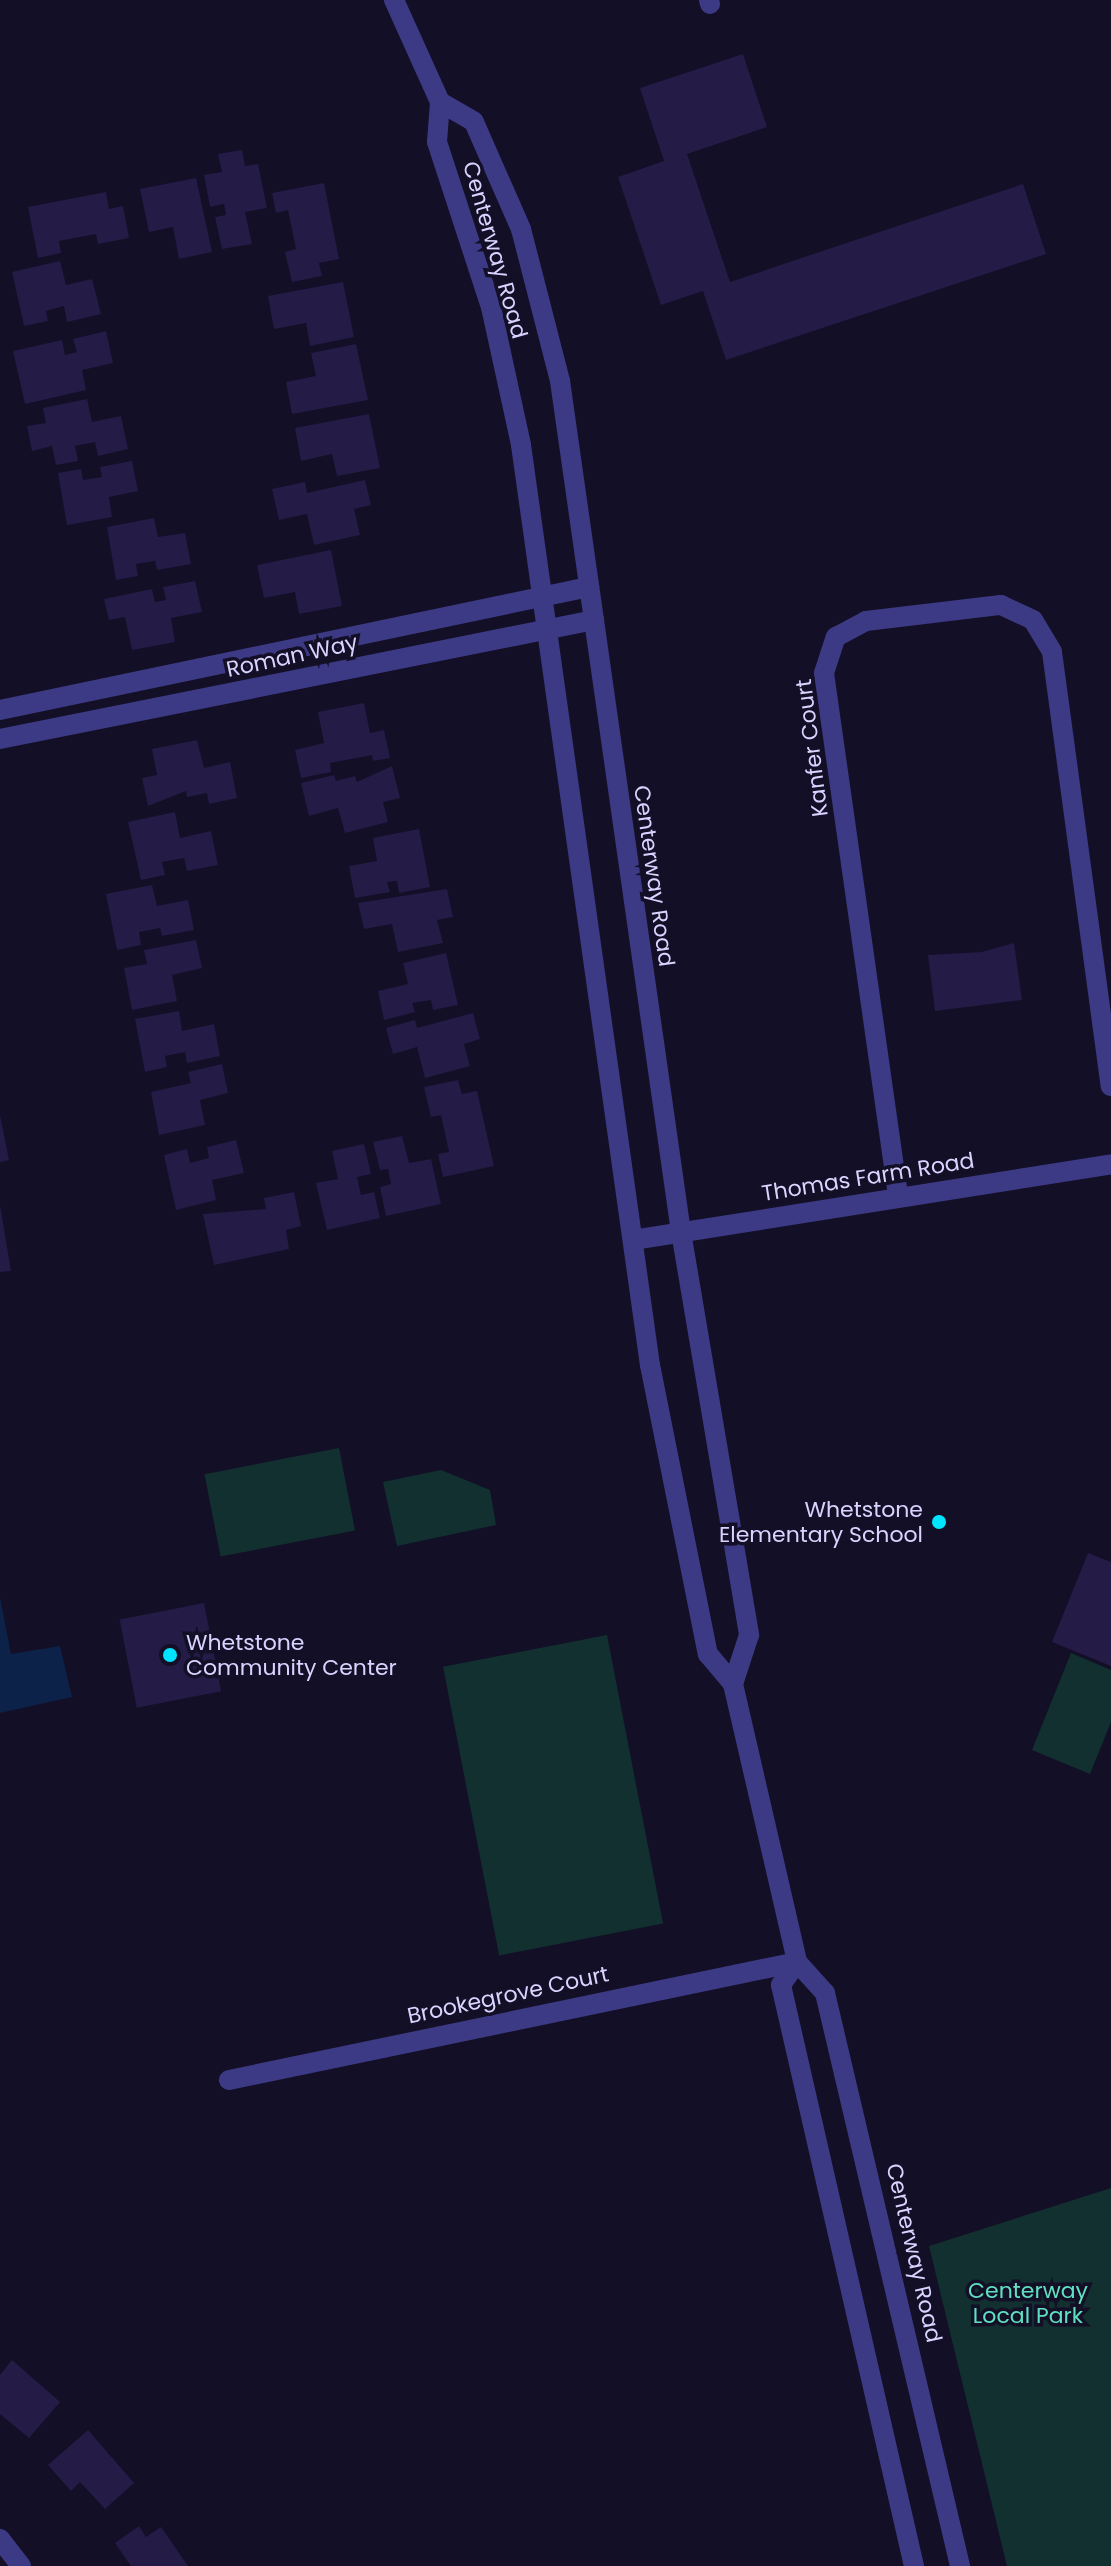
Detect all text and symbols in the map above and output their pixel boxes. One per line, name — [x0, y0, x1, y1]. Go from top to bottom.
street label: Centerway Road — [457, 158, 533, 342]
street label: Roman Way — [224, 629, 360, 683]
street label: Kanfer Court — [790, 678, 834, 818]
street label: Centerway Road — [628, 784, 680, 968]
street label: Thomas Farm Road — [760, 1147, 976, 1207]
place label: Whetstone Elementary School — [719, 1496, 923, 1548]
marker: Whetstone Elementary School — [930, 1513, 948, 1531]
place label: Whetstone Community Center — [186, 1629, 397, 1680]
marker: Whetstone Community Center — [161, 1646, 179, 1664]
street label: Brookegrove Court — [405, 1961, 611, 2029]
street label: Centerway Road — [881, 2161, 947, 2345]
park label: Centerway Local Park — [968, 2277, 1088, 2328]

